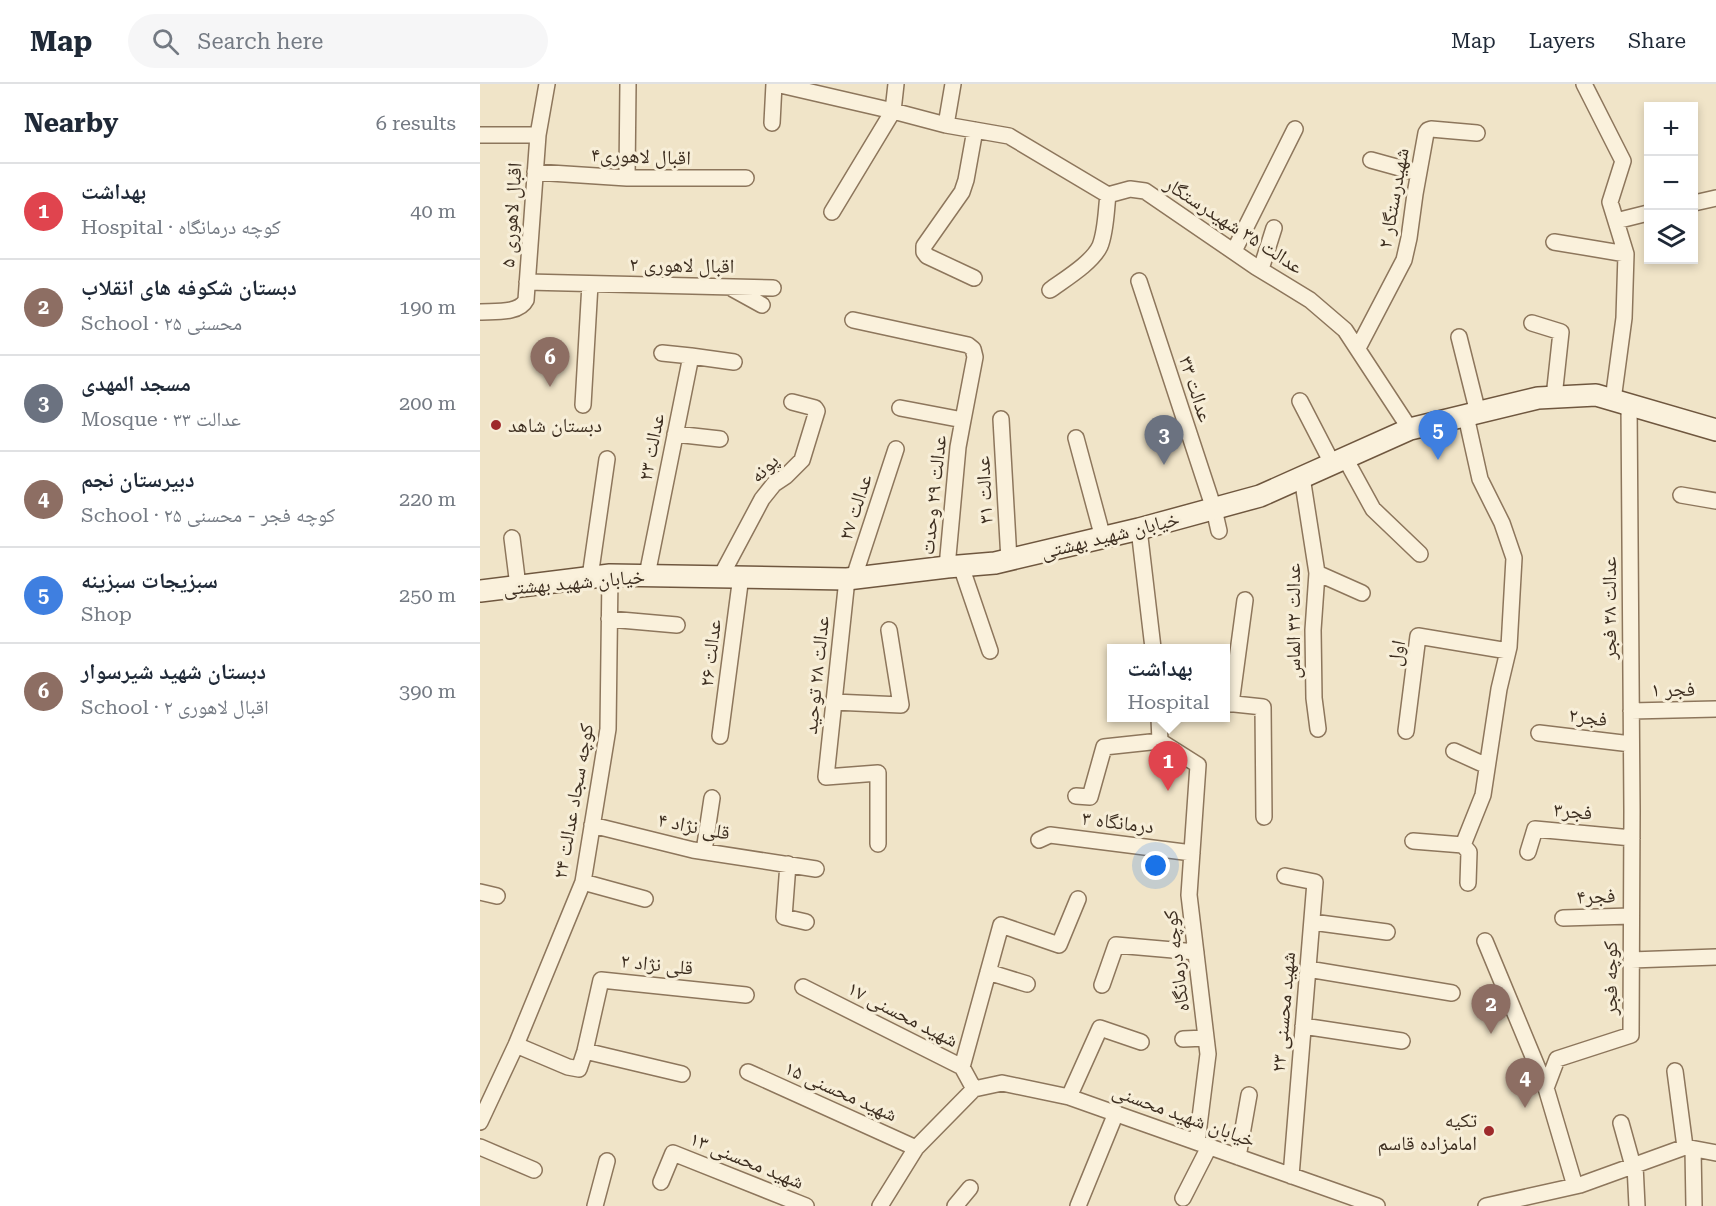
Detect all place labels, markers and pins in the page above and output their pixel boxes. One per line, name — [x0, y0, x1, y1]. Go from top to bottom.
pin: 6 — [530, 338, 570, 387]
pin: 5 — [1418, 410, 1458, 460]
place label: دبستان شاهد — [508, 413, 602, 437]
pin: 3 — [1144, 416, 1184, 465]
marker: دبستان شاهد — [489, 418, 503, 432]
pin: 1 — [1148, 742, 1188, 791]
pin: 2 — [1472, 984, 1510, 1034]
pin: 4 — [1506, 1058, 1544, 1108]
place label: تکیه امامزاده قاسم — [1377, 1108, 1477, 1157]
marker: تکیه امامزاده قاسم — [1482, 1124, 1496, 1138]

